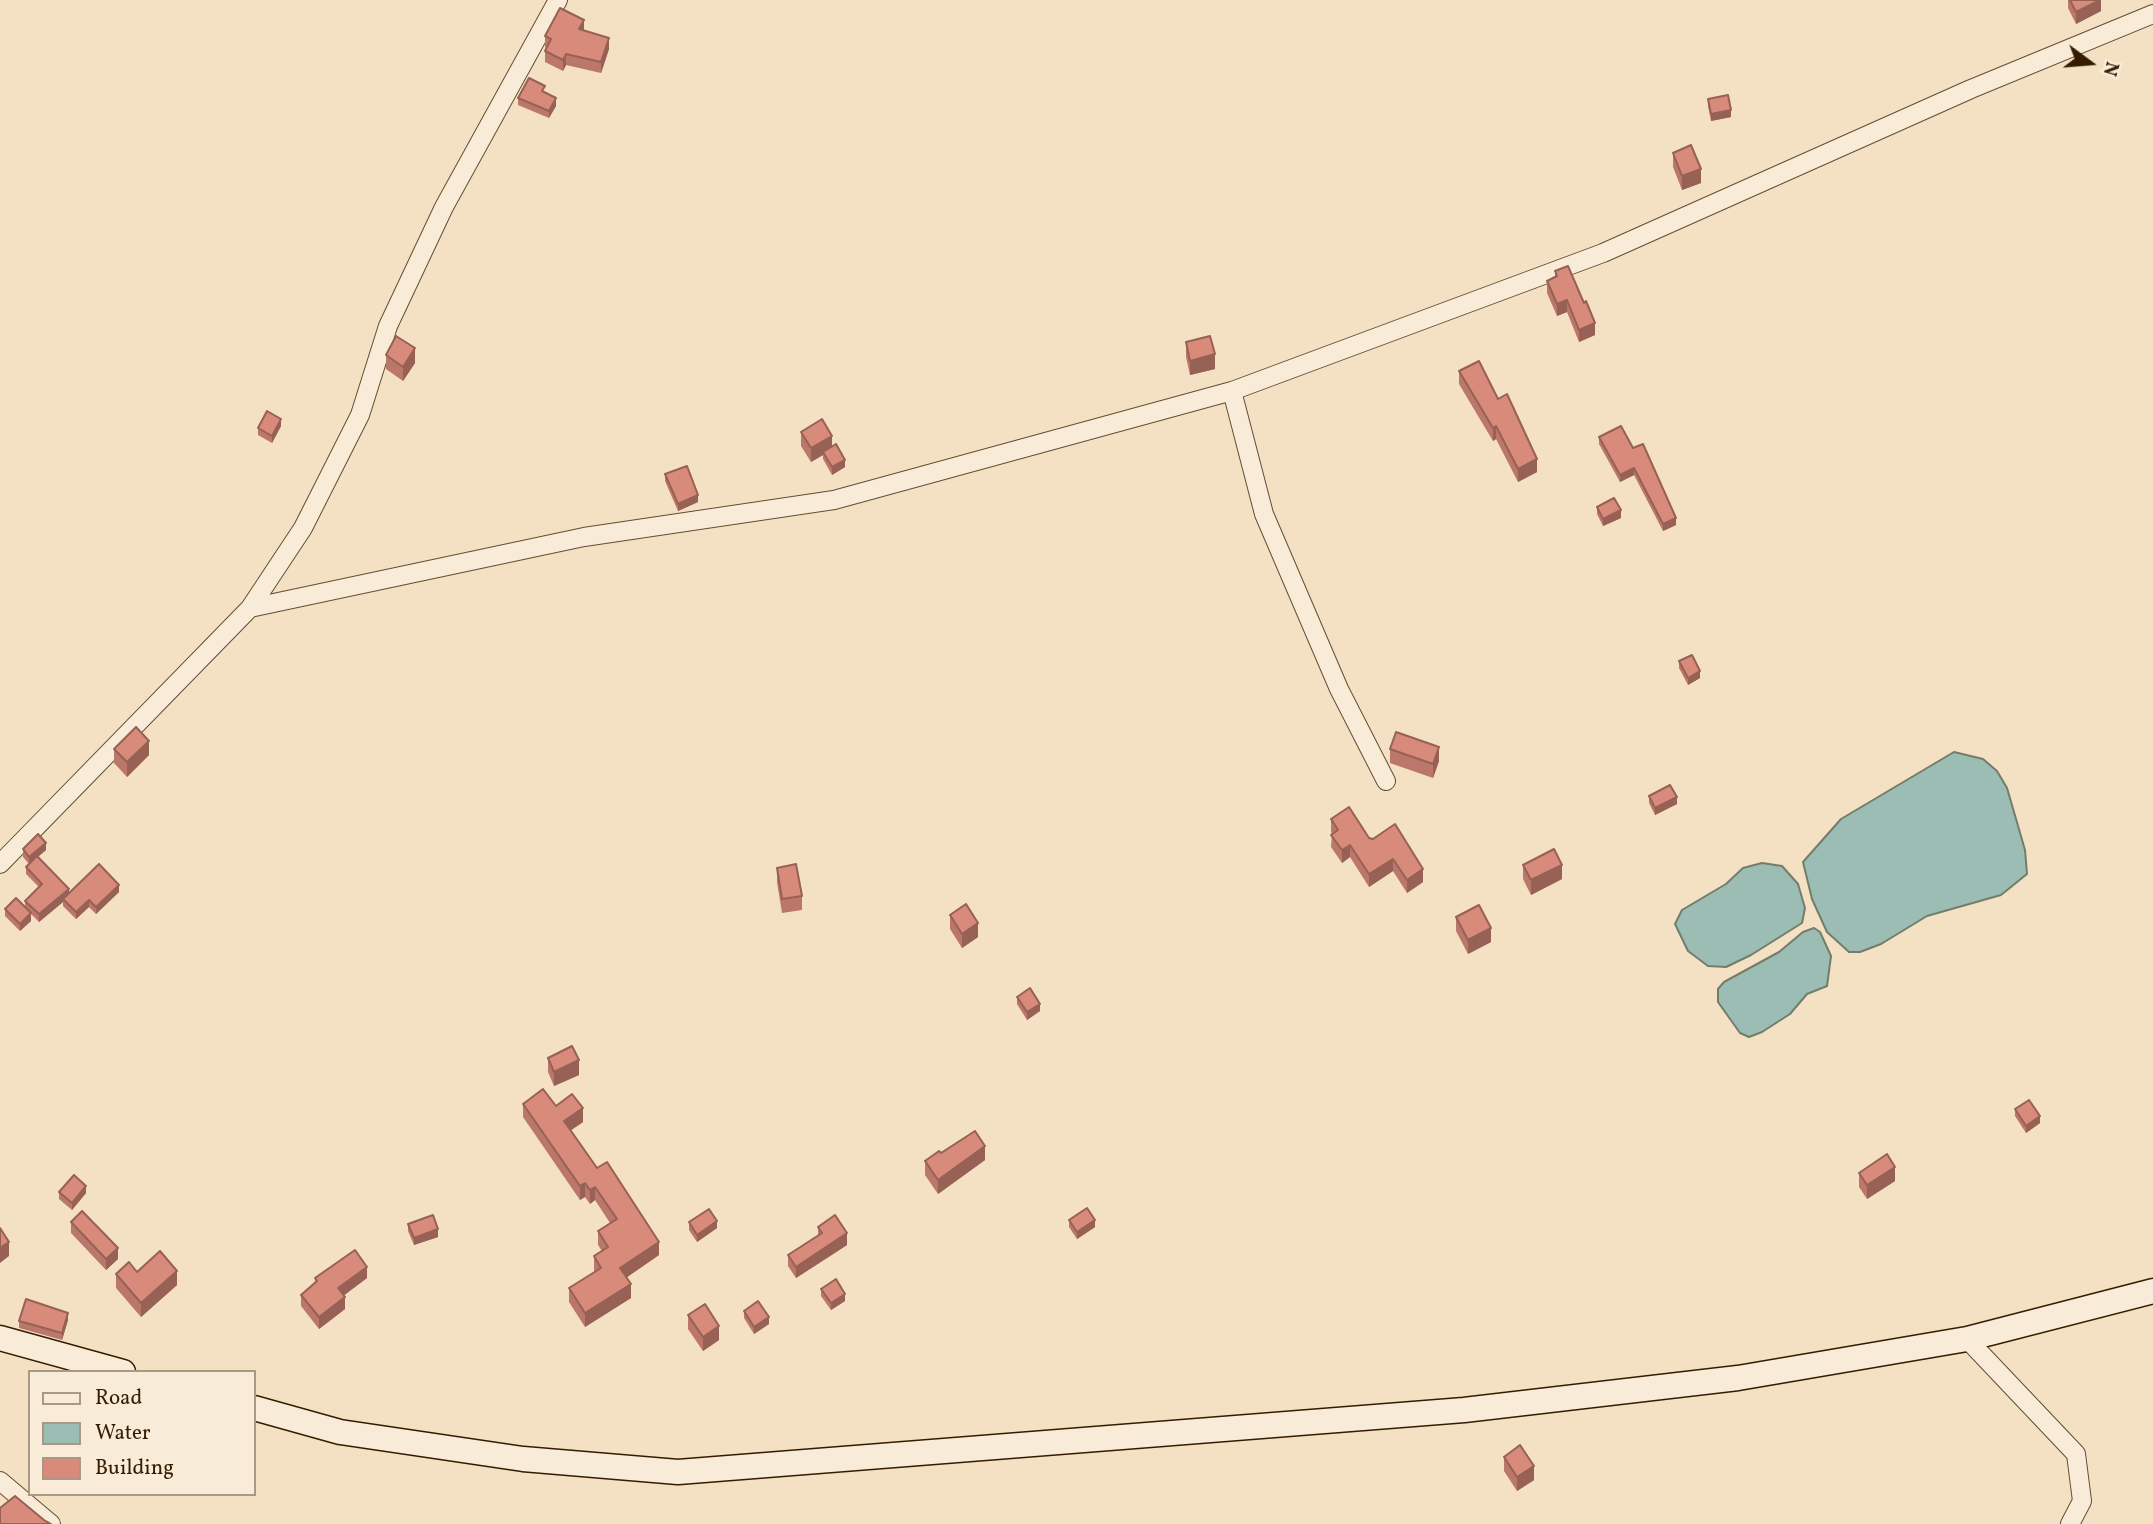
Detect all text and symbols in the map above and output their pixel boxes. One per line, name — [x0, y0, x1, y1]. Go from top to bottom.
north arrow — [2055, 28, 2125, 98]
text: N — [2096, 59, 2125, 79]
legend — [28, 1370, 256, 1496]
text: Road — [95, 1384, 142, 1413]
text: Water — [95, 1419, 151, 1448]
text: Building — [95, 1454, 174, 1483]

